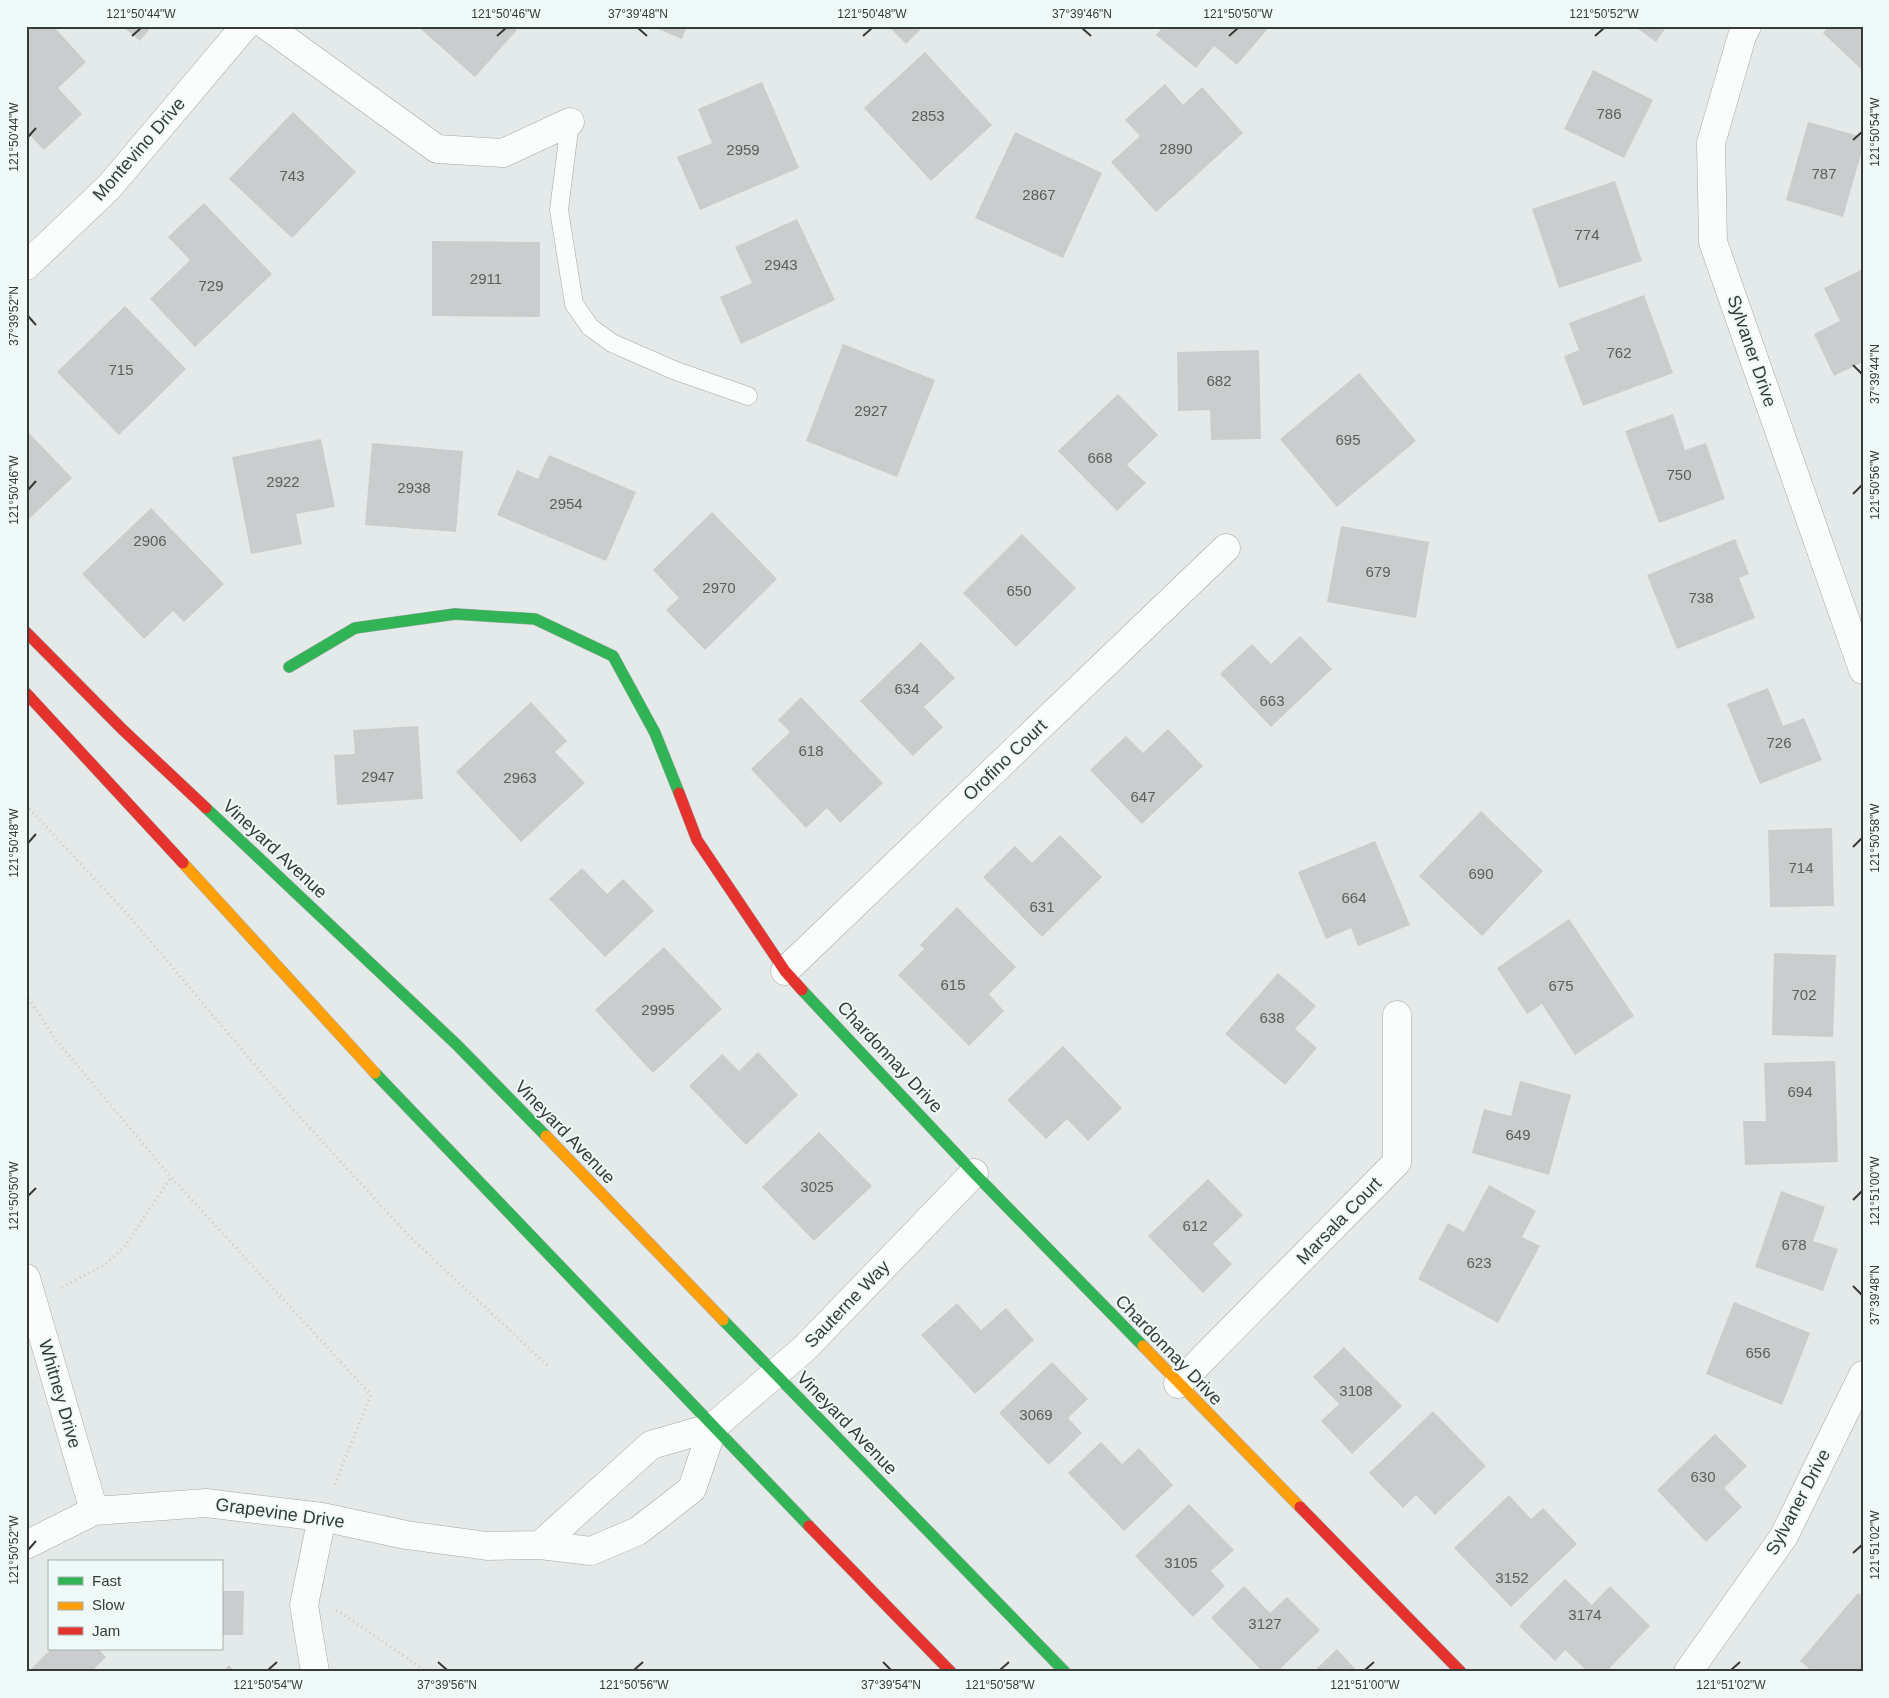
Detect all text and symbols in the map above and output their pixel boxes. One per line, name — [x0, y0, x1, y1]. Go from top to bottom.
text: 121°50'44"W — [106, 7, 176, 21]
text: 121°50'46"W — [471, 7, 541, 21]
text: 37°39'48"N — [608, 7, 668, 21]
text: 121°50'48"W — [837, 7, 907, 21]
text: 37°39'46"N — [1052, 7, 1112, 21]
text: 121°50'50"W — [1203, 7, 1273, 21]
text: 121°50'52"W — [1569, 7, 1639, 21]
street label: Montevino Drive — [89, 93, 189, 205]
text: 121°50'54"W — [1868, 97, 1882, 167]
text: 121°50'44"W — [7, 102, 21, 172]
house number: 786 — [1596, 105, 1622, 122]
house number: 2853 — [911, 107, 945, 124]
house number: 2890 — [1159, 140, 1193, 157]
house number: 2959 — [726, 141, 760, 158]
house number: 787 — [1811, 165, 1837, 182]
house number: 743 — [279, 167, 305, 184]
house number: 2867 — [1022, 186, 1056, 203]
house number: 774 — [1574, 226, 1600, 243]
house number: 2943 — [764, 256, 798, 273]
house number: 2911 — [470, 270, 502, 287]
house number: 729 — [198, 277, 224, 294]
text: 37°39'52"N — [7, 286, 21, 346]
street label: Sylvaner Drive — [1723, 292, 1781, 410]
house number: 762 — [1606, 344, 1632, 361]
text: 37°39'44"N — [1868, 344, 1882, 404]
house number: 715 — [108, 361, 134, 378]
house number: 682 — [1206, 372, 1232, 389]
house number: 2927 — [854, 402, 888, 419]
house number: 695 — [1335, 431, 1361, 448]
house number: 668 — [1087, 449, 1113, 466]
text: 121°50'56"W — [1868, 450, 1882, 520]
text: 121°50'46"W — [7, 455, 21, 525]
house number: 750 — [1666, 466, 1692, 483]
house number: 2922 — [266, 473, 300, 490]
house number: 2938 — [397, 479, 431, 496]
house number: 2954 — [549, 495, 583, 512]
house number: 2906 — [133, 532, 167, 549]
house number: 679 — [1365, 563, 1391, 580]
house number: 2970 — [702, 579, 736, 596]
house number: 650 — [1006, 582, 1032, 599]
house number: 738 — [1688, 589, 1714, 606]
house number: 634 — [894, 680, 920, 697]
house number: 663 — [1259, 692, 1285, 709]
street label: Orofino Court — [959, 715, 1051, 805]
house number: 726 — [1766, 734, 1792, 751]
house number: 618 — [798, 742, 824, 759]
house number: 2947 — [361, 768, 395, 785]
house number: 2963 — [503, 769, 537, 786]
house number: 647 — [1130, 788, 1156, 805]
street label: Vineyard Avenue — [219, 795, 331, 903]
text: 121°50'58"W — [1868, 803, 1882, 873]
text: 121°50'48"W — [7, 808, 21, 878]
house number: 714 — [1788, 859, 1814, 876]
house number: 690 — [1468, 865, 1494, 882]
house number: 664 — [1341, 889, 1367, 906]
house number: 631 — [1029, 898, 1055, 915]
house number: 615 — [940, 976, 966, 993]
house number: 675 — [1548, 977, 1574, 994]
house number: 702 — [1791, 986, 1817, 1003]
street label: Chardonnay Drive — [833, 997, 947, 1117]
house number: 2995 — [641, 1001, 675, 1018]
house number: 638 — [1259, 1009, 1285, 1026]
street label: Vineyard Avenue — [511, 1076, 619, 1188]
house number: 694 — [1787, 1083, 1813, 1100]
house number: 649 — [1505, 1126, 1531, 1143]
text: 121°51'00"W — [1868, 1156, 1882, 1226]
text: 121°50'50"W — [7, 1161, 21, 1231]
street label: Marsala Court — [1293, 1173, 1385, 1269]
house number: 3025 — [800, 1178, 834, 1195]
house number: 612 — [1182, 1217, 1208, 1234]
house number: 678 — [1781, 1236, 1807, 1253]
house number: 623 — [1466, 1254, 1492, 1271]
street label: Sauterne Way — [800, 1256, 894, 1352]
text: 37°39'48"N — [1868, 1265, 1882, 1325]
street label: Chardonnay Drive — [1111, 1291, 1227, 1409]
street label: Whitney Drive — [35, 1337, 85, 1451]
house number: 656 — [1745, 1344, 1771, 1361]
street label: Vineyard Avenue — [793, 1367, 901, 1479]
house number: 3108 — [1339, 1382, 1373, 1399]
house number: 3069 — [1019, 1406, 1053, 1423]
street label: Sylvaner Drive — [1762, 1446, 1834, 1558]
house number: 630 — [1690, 1468, 1716, 1485]
street label: Grapevine Drive — [214, 1494, 346, 1532]
text: 121°51'02"W — [1868, 1510, 1882, 1580]
text: 121°50'52"W — [7, 1515, 21, 1585]
house number: 3105 — [1164, 1554, 1198, 1571]
legend — [48, 1560, 222, 1650]
house number: 3152 — [1495, 1569, 1529, 1586]
text: Fast — [92, 1572, 122, 1589]
text: Slow — [92, 1596, 125, 1613]
house number: 3174 — [1568, 1606, 1602, 1623]
house number: 3127 — [1248, 1615, 1282, 1632]
text: Jam — [92, 1622, 120, 1639]
text: 121°50'54"W — [233, 1678, 303, 1692]
text: 37°39'56"N — [417, 1678, 477, 1692]
text: 121°50'56"W — [599, 1678, 669, 1692]
text: 37°39'54"N — [861, 1678, 921, 1692]
text: 121°50'58"W — [965, 1678, 1035, 1692]
text: 121°51'00"W — [1330, 1678, 1400, 1692]
text: 121°51'02"W — [1696, 1678, 1766, 1692]

